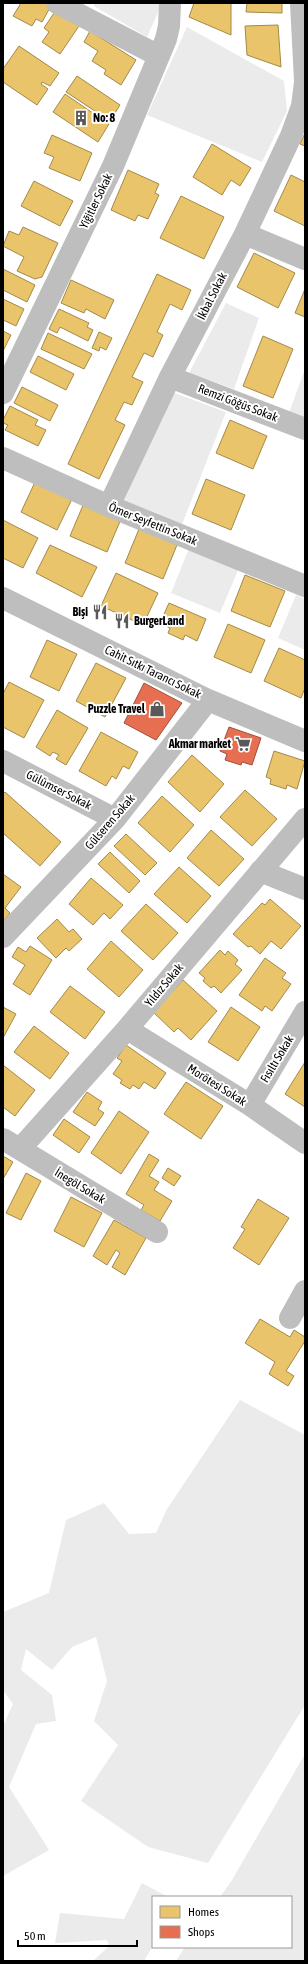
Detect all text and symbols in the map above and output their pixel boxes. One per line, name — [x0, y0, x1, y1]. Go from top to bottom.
building icon: No: 8 — [72, 109, 90, 127]
place label: No: 8 — [93, 111, 116, 125]
street label: Yiğitler Sokak — [77, 170, 116, 231]
street label: İkbal Sokak — [194, 269, 230, 322]
street label: Remzi Göğüs Sokak — [196, 381, 281, 425]
street label: Ömer Seyfettin Sokak — [107, 500, 200, 548]
restaurant icon: Bişi — [91, 603, 109, 621]
place label: Bişi — [73, 605, 88, 619]
restaurant icon: BurgerLand — [113, 612, 131, 630]
place label: BurgerLand — [134, 614, 185, 628]
street label: Cahit Sıtkı Tarancı Sokak — [102, 643, 204, 702]
shop icon: Puzzle Travel — [148, 700, 166, 718]
place label: Puzzle Travel — [88, 702, 146, 716]
supermarket icon: Akmar market — [234, 735, 252, 753]
place label: Akmar market — [168, 737, 232, 751]
street label: Gülümser Sokak — [24, 768, 95, 813]
street label: Gülseren Sokak — [82, 791, 138, 852]
street label: Yıldız Sokak — [142, 960, 187, 1009]
street label: Fısıltı Sokak — [257, 1032, 297, 1085]
street label: Morötesi Sokak — [185, 1061, 250, 1109]
street label: İnegöl Sokak — [52, 1165, 108, 1207]
legend — [152, 1896, 292, 1948]
text: Homes — [188, 1905, 219, 1919]
scale bar — [18, 1922, 137, 1948]
text: Shops — [188, 1925, 214, 1939]
text: 50 m — [24, 1929, 46, 1943]

